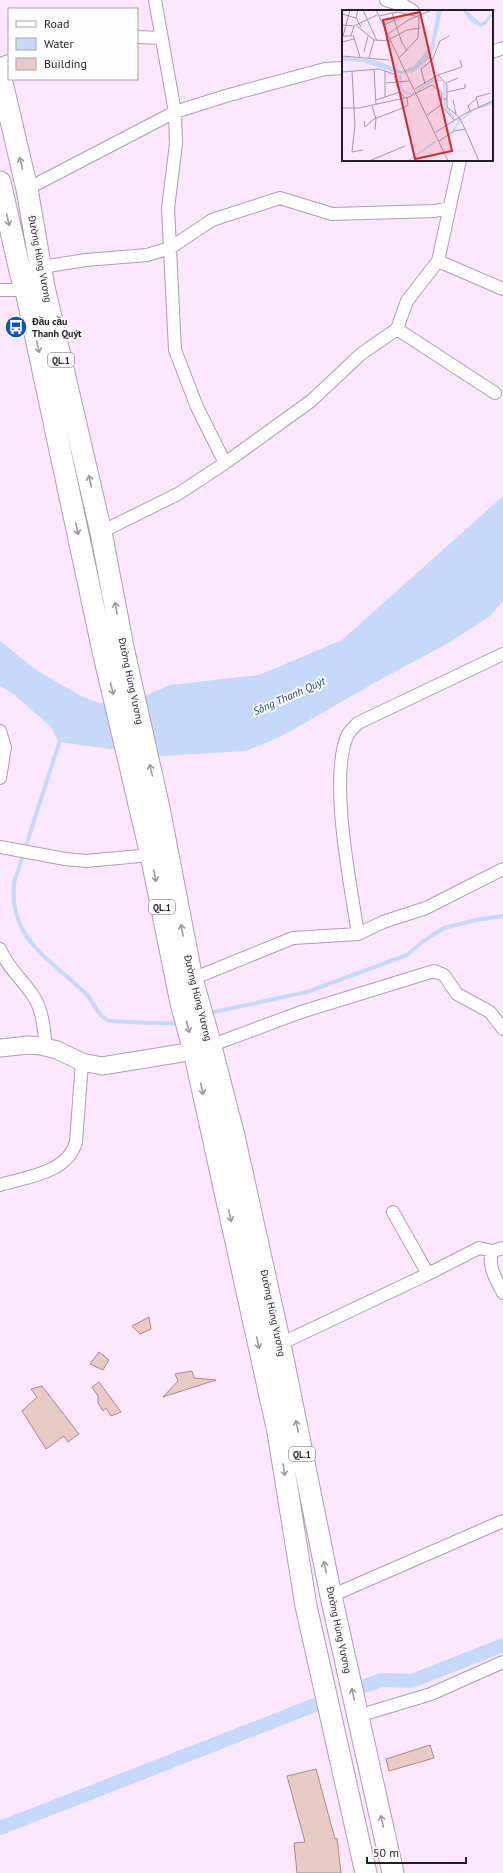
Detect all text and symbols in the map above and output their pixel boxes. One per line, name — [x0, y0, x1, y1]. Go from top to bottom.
legend — [8, 8, 138, 80]
inset map — [342, 10, 493, 161]
text: Road — [44, 16, 69, 31]
text: Water — [44, 36, 74, 51]
text: Building — [44, 56, 87, 71]
one-way arrow — [16, 156, 24, 169]
one-way arrow — [5, 213, 13, 226]
street label: Đường Hùng Vương — [25, 213, 55, 304]
bus stop icon: Đầu cầu Thanh Quýt — [3, 314, 29, 340]
place label: Đầu cầu Thanh Quýt — [31, 315, 82, 340]
one-way arrow — [35, 340, 43, 353]
road number: QL.1 — [48, 353, 74, 367]
one-way arrow — [85, 475, 93, 488]
one-way arrow — [73, 522, 81, 535]
one-way arrow — [112, 602, 120, 615]
street label: Đường Hùng Vương — [115, 635, 147, 726]
water label: Sông Thanh Quýt — [251, 674, 328, 718]
one-way arrow — [108, 682, 116, 695]
one-way arrow — [146, 764, 154, 777]
one-way arrow — [152, 869, 160, 882]
road number: QL.1 — [149, 900, 175, 914]
one-way arrow — [178, 924, 186, 937]
street label: Đường Hùng Vương — [181, 953, 215, 1042]
one-way arrow — [185, 1020, 192, 1033]
one-way arrow — [199, 1082, 207, 1095]
one-way arrow — [227, 1209, 235, 1222]
street label: Đường Hùng Vương — [257, 1267, 289, 1358]
one-way arrow — [255, 1336, 263, 1349]
one-way arrow — [292, 1420, 300, 1433]
road number: QL.1 — [289, 1447, 315, 1461]
one-way arrow — [280, 1464, 288, 1477]
one-way arrow — [321, 1561, 329, 1574]
street label: Đường Hùng Vương — [323, 1584, 355, 1675]
one-way arrow — [349, 1688, 357, 1701]
one-way arrow — [377, 1815, 385, 1828]
scale bar — [367, 1839, 466, 1865]
text: 50 m — [373, 1845, 399, 1860]

